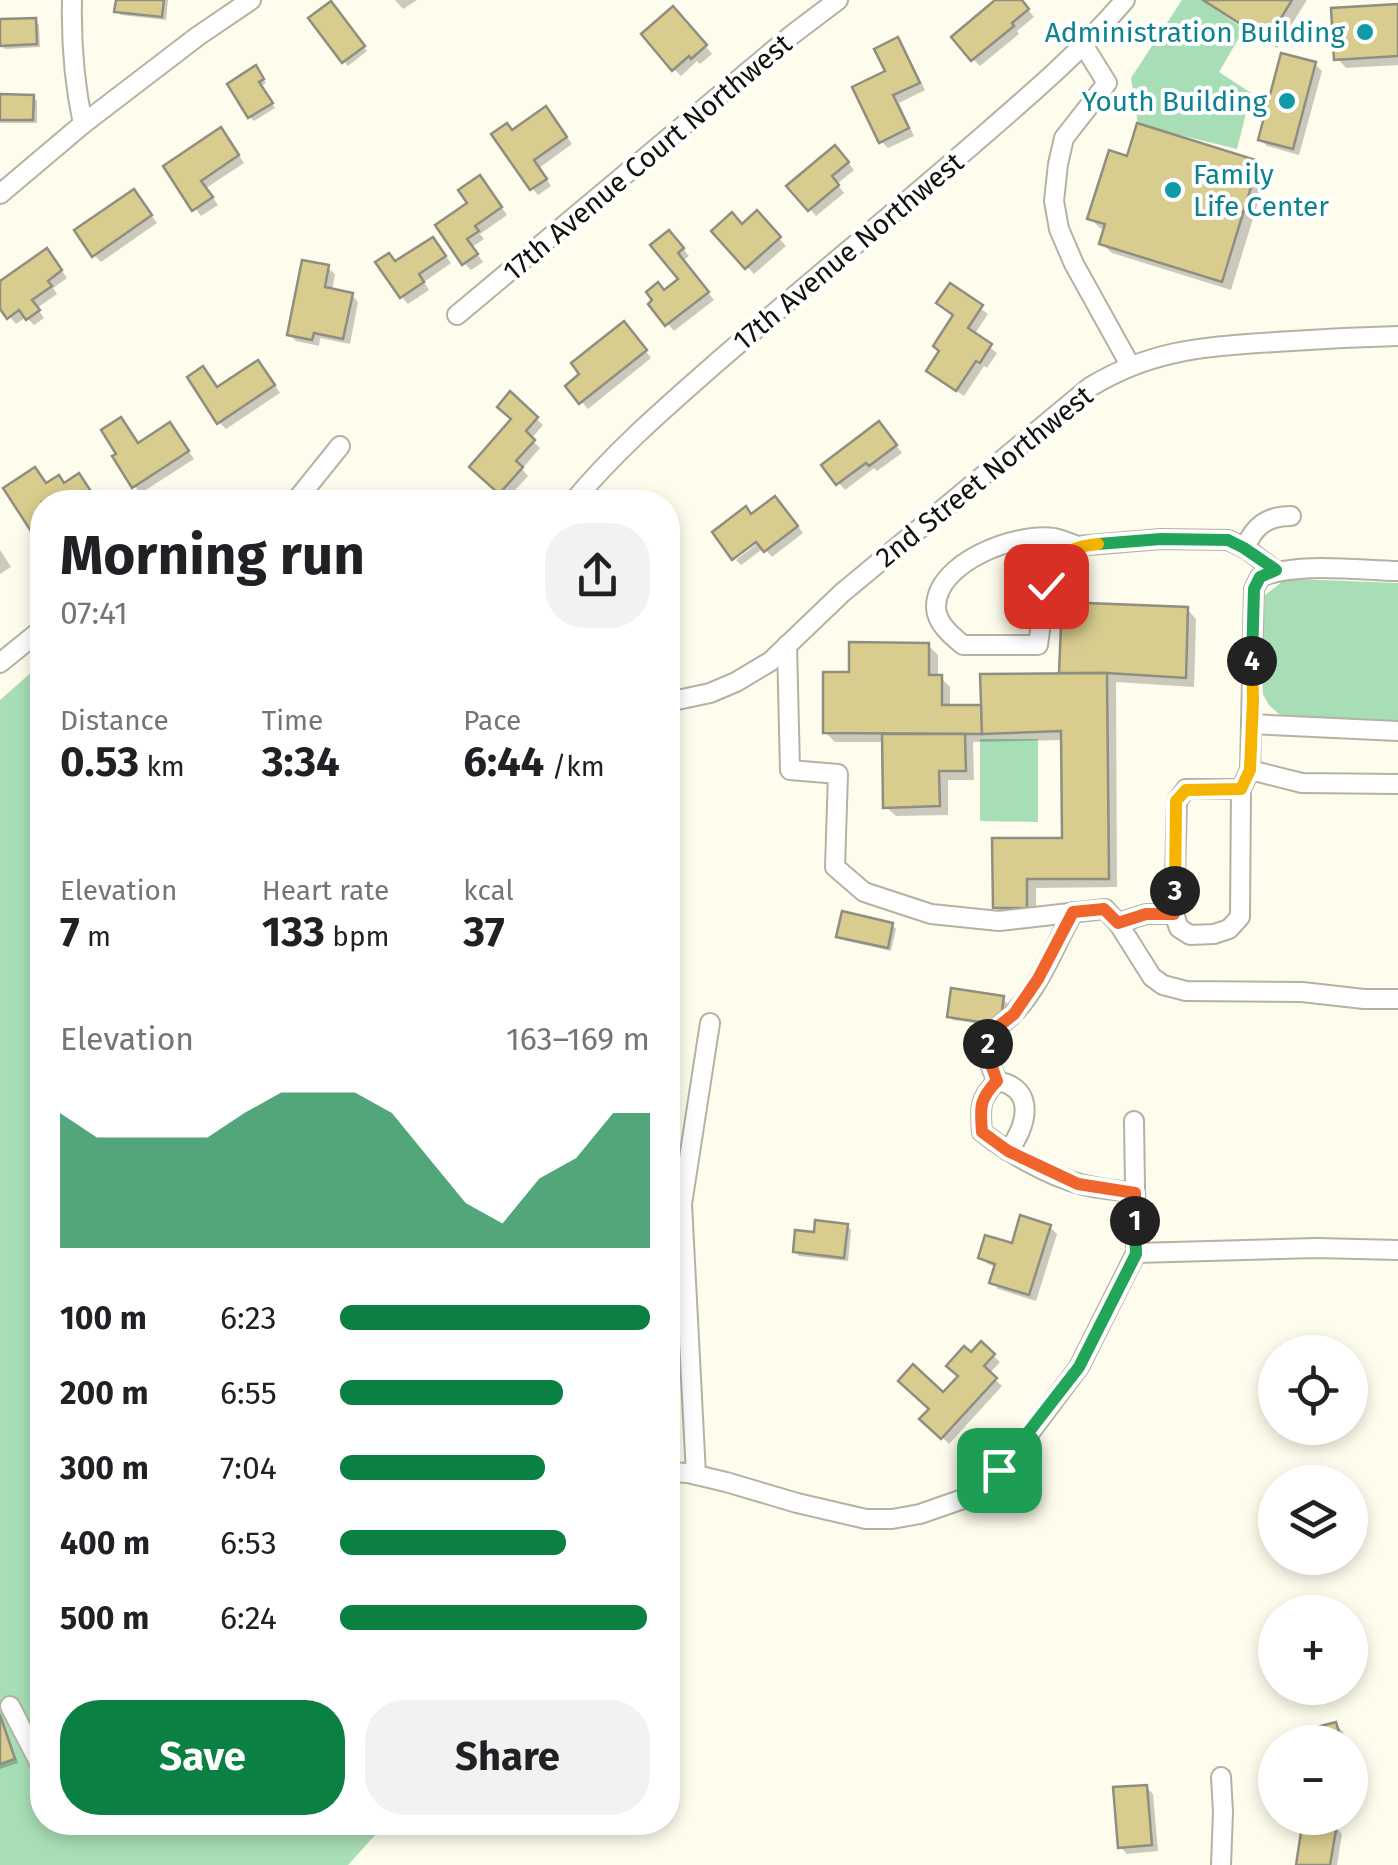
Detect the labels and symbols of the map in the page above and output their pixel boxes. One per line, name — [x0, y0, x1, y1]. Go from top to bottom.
place label: Administration Building — [1045, 16, 1345, 49]
marker: Administration Building — [1354, 21, 1376, 43]
street label: 17th Avenue Court Northwest — [496, 26, 799, 288]
place label: Youth Building — [1082, 85, 1267, 118]
marker: Youth Building — [1276, 90, 1298, 112]
street label: 17th Avenue Northwest — [727, 145, 971, 357]
place label: Family Life Center — [1193, 158, 1329, 223]
marker: Family Life Center — [1162, 179, 1184, 201]
street label: 2nd Street Northwest — [869, 378, 1100, 574]
pin — [1004, 544, 1089, 629]
pin: 4 — [1227, 636, 1277, 686]
pin: 3 — [1150, 866, 1200, 916]
pin: 2 — [963, 1019, 1013, 1069]
pin: 1 — [1110, 1196, 1160, 1246]
pin — [957, 1428, 1042, 1513]

